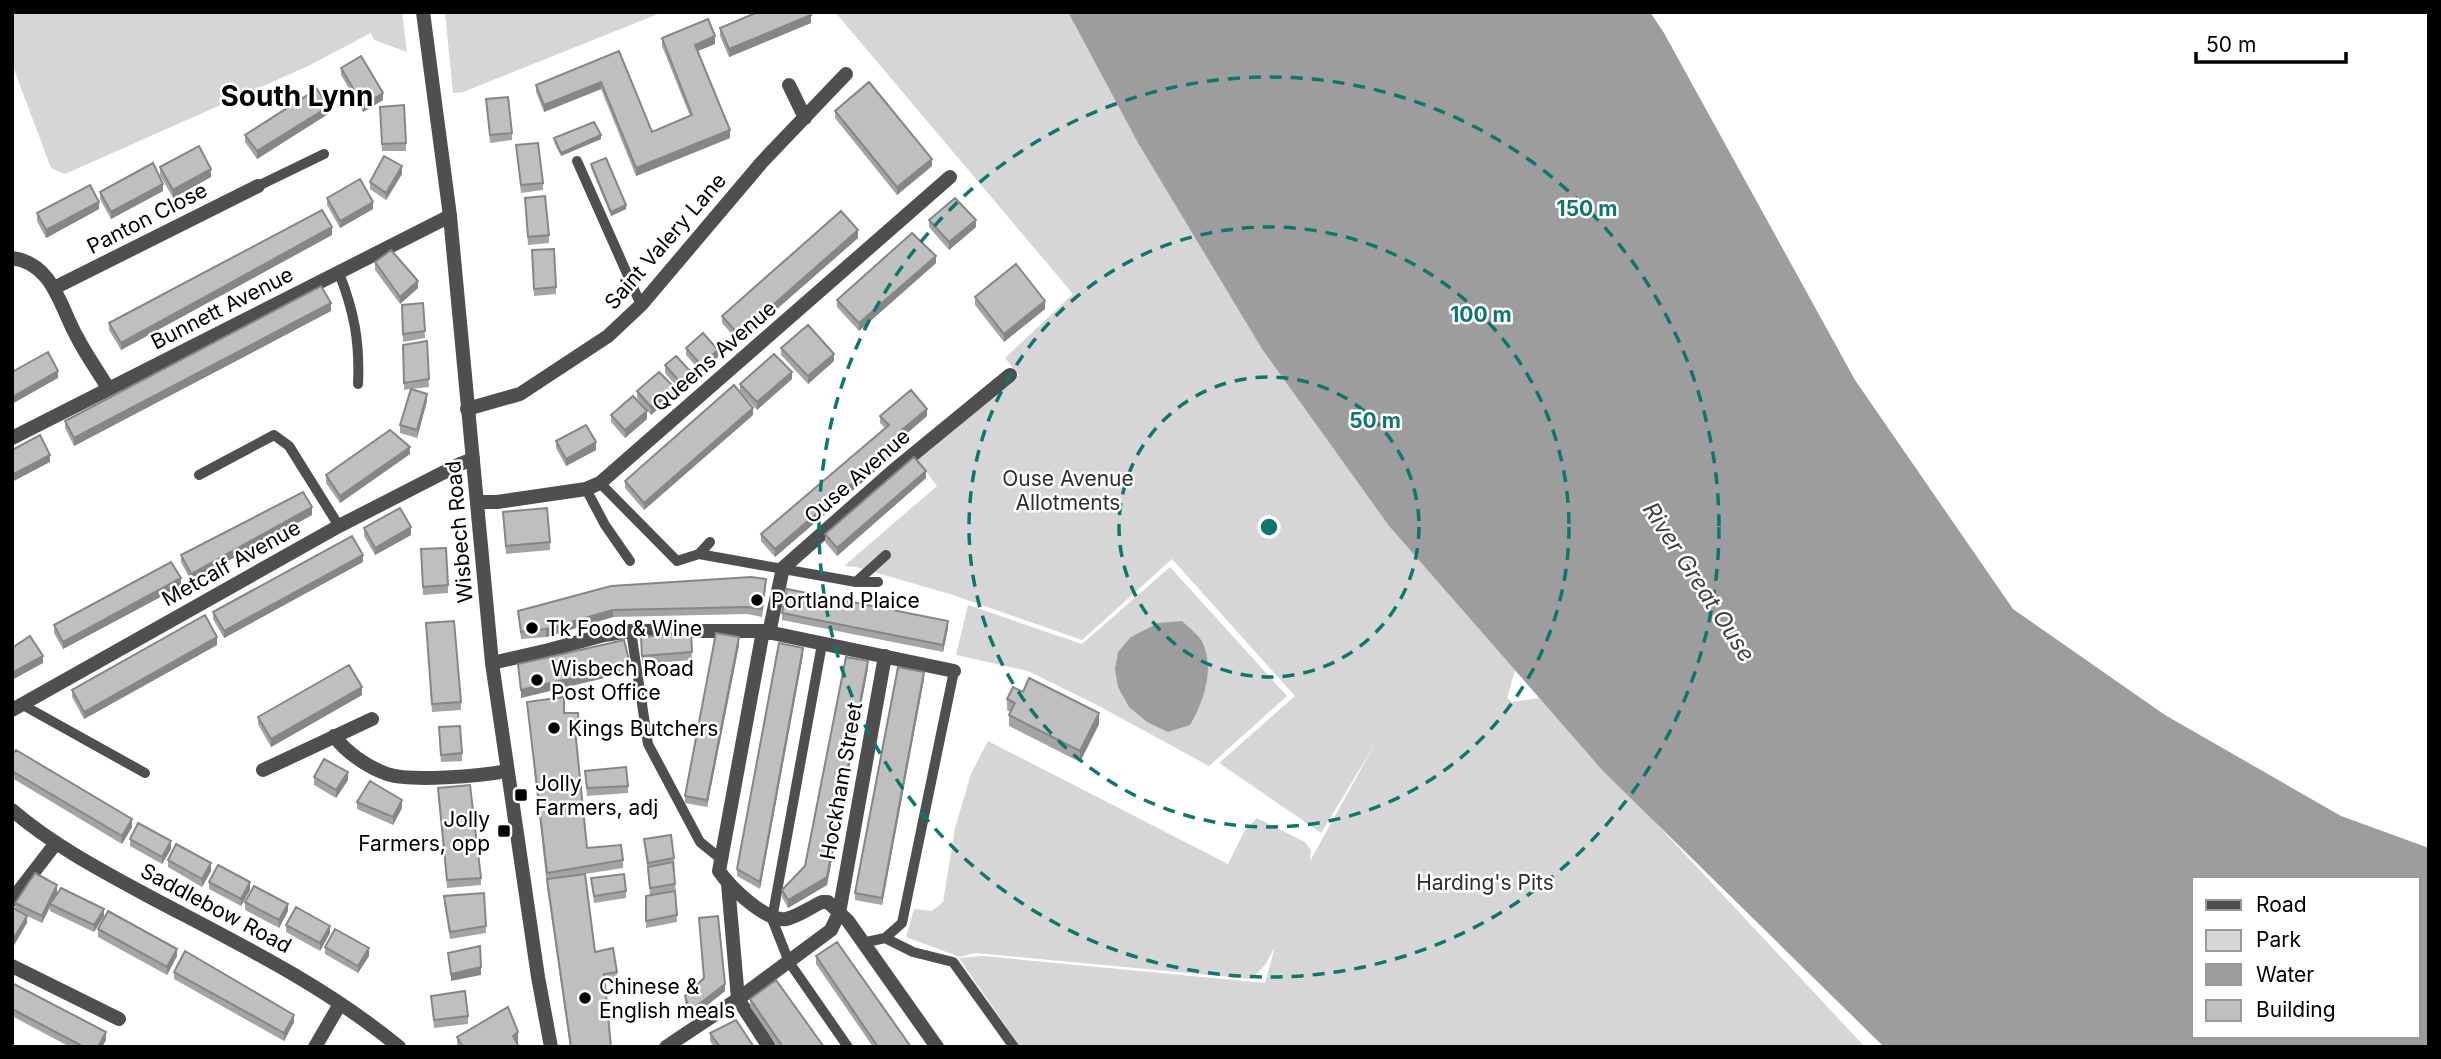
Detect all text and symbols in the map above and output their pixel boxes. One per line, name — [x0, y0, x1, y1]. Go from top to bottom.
scale bar — [2196, 21, 2346, 65]
text: 50 m — [2206, 32, 2256, 57]
district label: South Lynn — [221, 79, 373, 113]
street label: Saint Valery Lane — [599, 168, 731, 314]
street label: Panton Close — [83, 177, 211, 259]
text: 150 m — [1557, 196, 1617, 221]
street label: Bunnett Avenue — [147, 261, 297, 355]
street label: Queens Avenue — [647, 295, 781, 417]
text: 100 m — [1450, 302, 1512, 327]
text: 50 m — [1349, 408, 1401, 433]
street label: Ouse Avenue — [799, 423, 915, 529]
street label: Wisbech Road — [440, 460, 478, 604]
park label: Ouse Avenue Allotments — [1002, 466, 1134, 515]
water label: River Great Ouse — [1637, 497, 1761, 667]
street label: Metcalf Avenue — [157, 515, 305, 611]
centre of rings — [1257, 515, 1281, 539]
place label: Portland Plaice — [771, 588, 920, 613]
marker: Portland Plaice — [749, 592, 765, 608]
place label: Tk Food & Wine — [546, 616, 702, 641]
marker: Tk Food & Wine — [524, 620, 540, 636]
place label: Wisbech Road Post Office — [551, 656, 694, 705]
marker: Wisbech Road Post Office — [529, 672, 545, 688]
street label: Hockham Street — [815, 700, 867, 862]
place label: Kings Butchers — [568, 716, 718, 741]
marker: Kings Butchers — [546, 720, 562, 736]
place label: Jolly Farmers, adj — [535, 771, 658, 820]
marker: Jolly Farmers, adj — [513, 787, 529, 803]
place label: Jolly Farmers, opp — [358, 807, 490, 856]
marker: Jolly Farmers, opp — [496, 823, 512, 839]
street label: Saddlebow Road — [136, 858, 296, 958]
park label: Harding's Pits — [1416, 870, 1554, 895]
legend — [2192, 877, 2420, 1038]
text: Road — [2256, 892, 2307, 917]
text: Park — [2256, 927, 2301, 952]
text: Water — [2256, 962, 2314, 987]
place label: Chinese & English meals — [599, 974, 735, 1023]
marker: Chinese & English meals — [577, 990, 593, 1006]
text: Building — [2256, 997, 2336, 1022]

